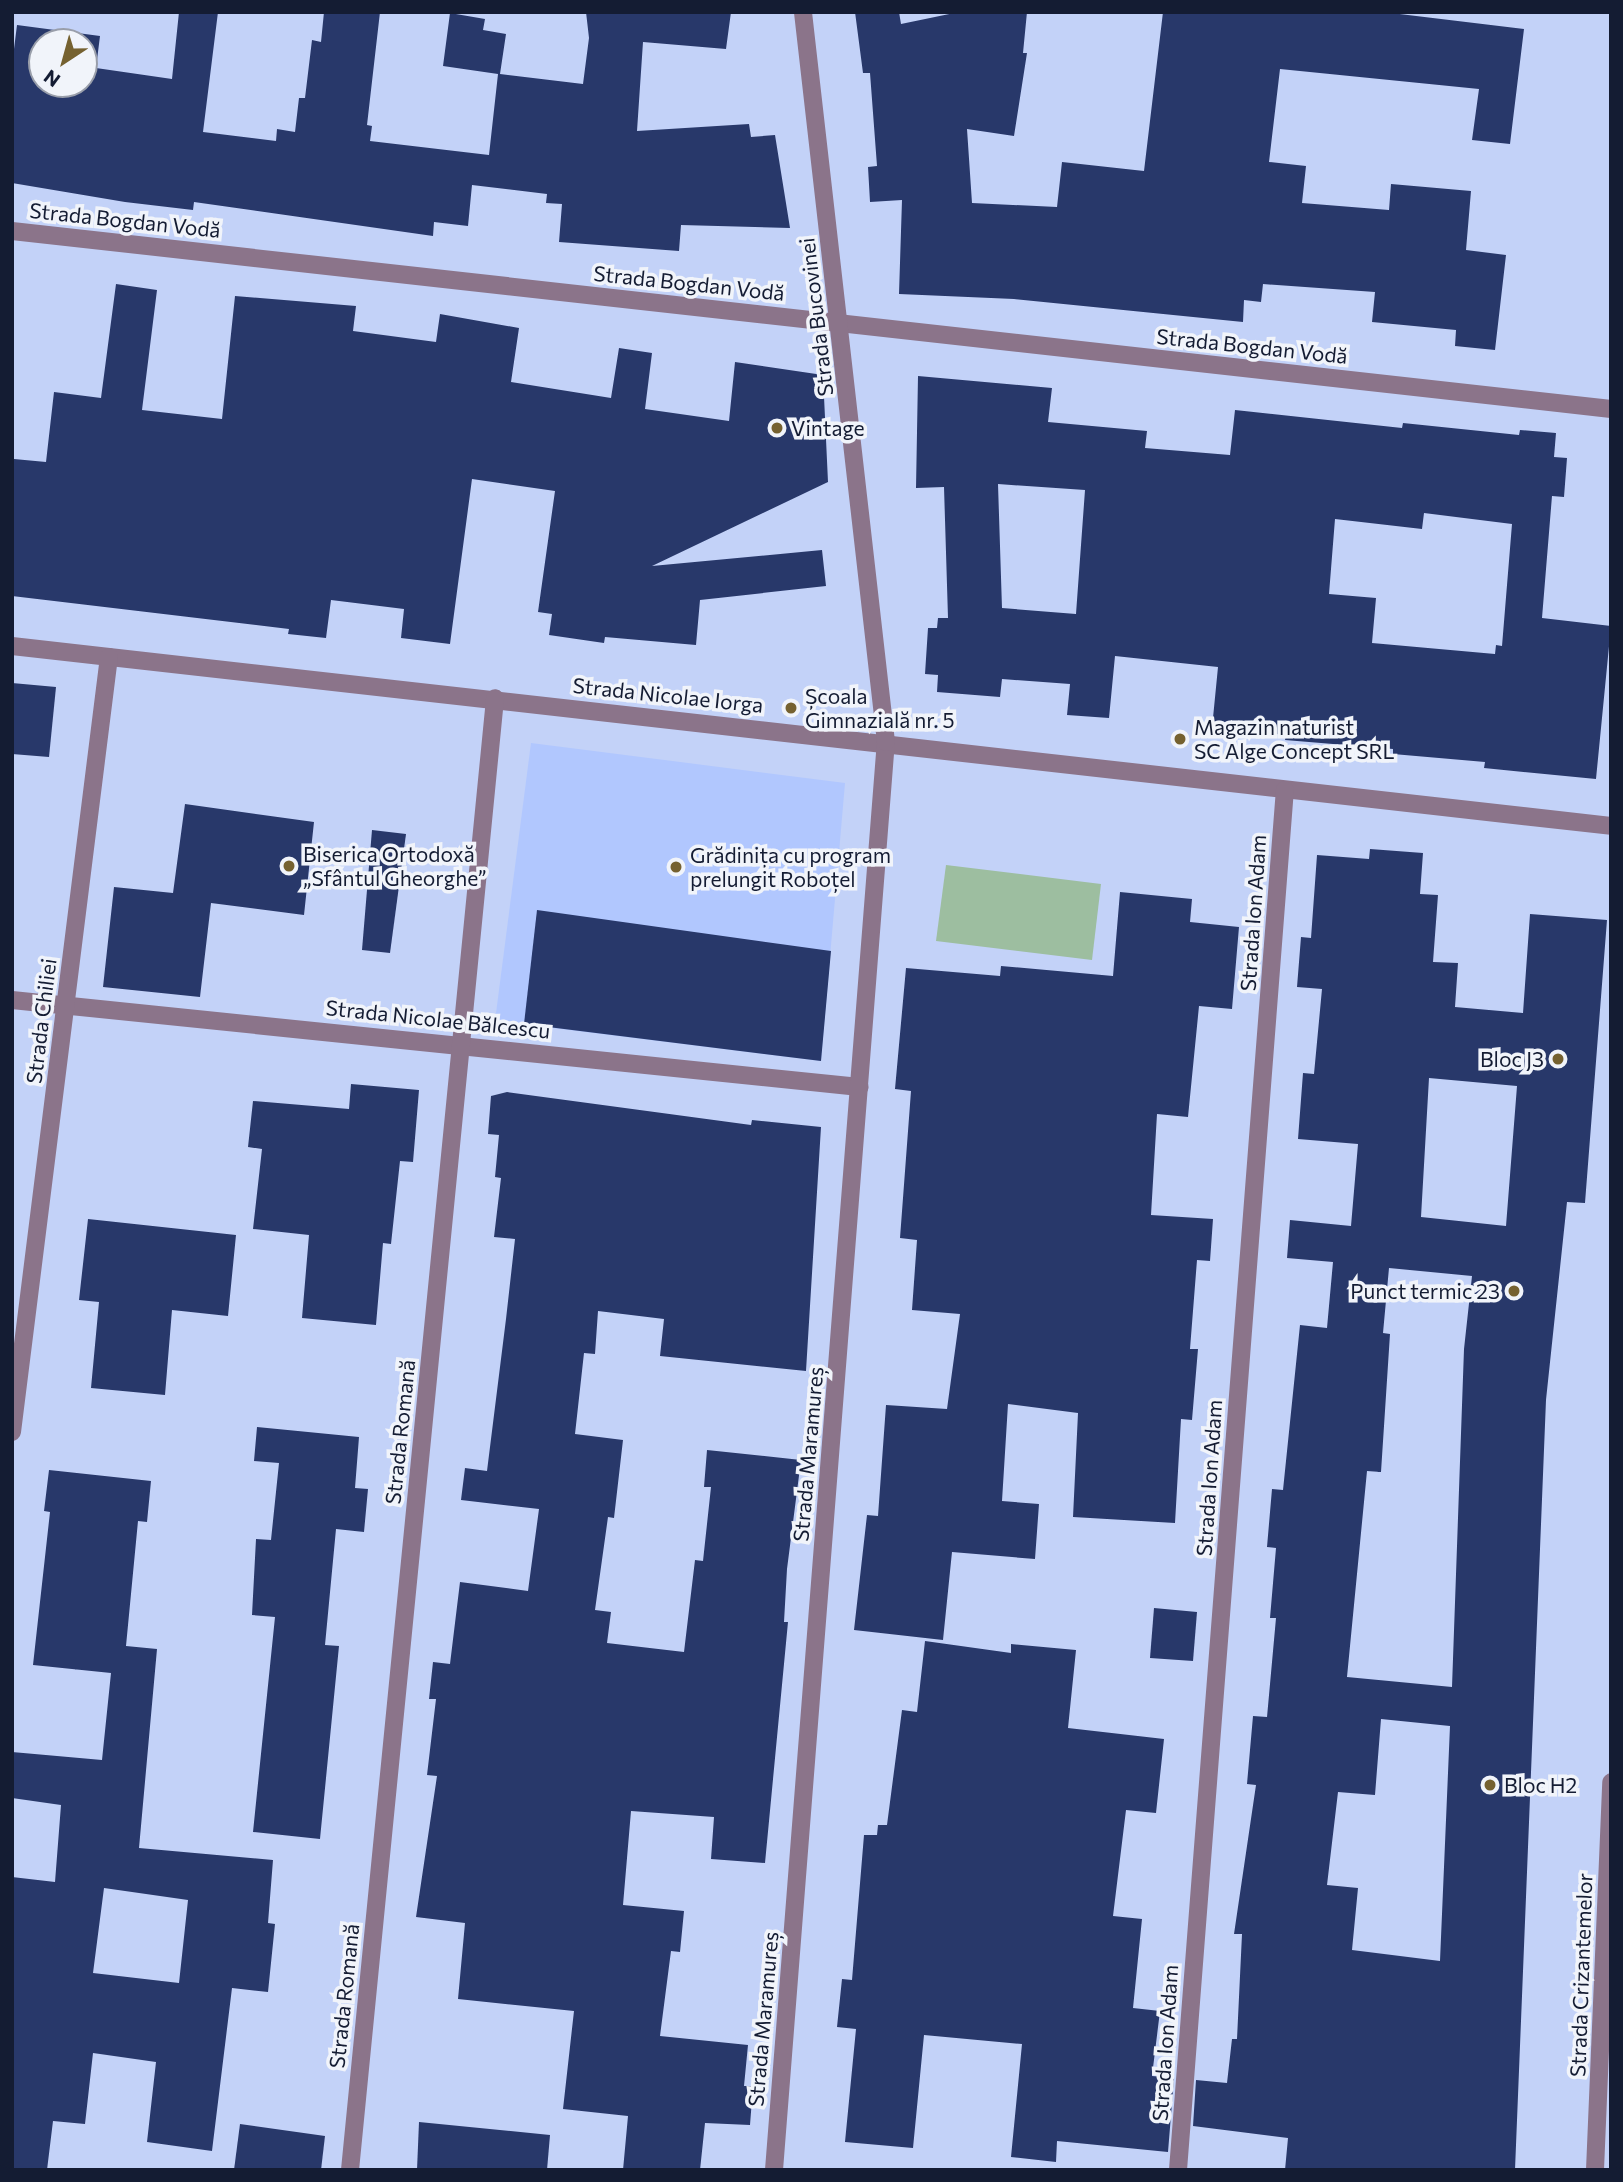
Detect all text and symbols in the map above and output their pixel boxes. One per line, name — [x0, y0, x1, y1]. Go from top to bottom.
north arrow — [28, 28, 98, 98]
text: N — [39, 65, 64, 92]
street label: Strada Bogdan Vodă — [28, 197, 222, 243]
street label: Strada Bucovinei — [794, 236, 838, 398]
street label: Strada Bogdan Vodă — [592, 260, 786, 306]
street label: Strada Bogdan Vodă — [1155, 323, 1349, 369]
place label: Vintage — [791, 415, 865, 441]
marker: Vintage — [769, 420, 785, 436]
street label: Strada Nicolae Iorga — [571, 672, 765, 718]
place label: Școala Gimnazială nr. 5 — [805, 683, 955, 733]
marker: Școala Gimnazială nr. 5 — [783, 700, 799, 716]
place label: Magazin naturist SC Alge Concept SRL — [1194, 714, 1395, 764]
marker: Magazin naturist SC Alge Concept SRL — [1172, 731, 1188, 747]
street label: Strada Ion Adam — [1235, 834, 1271, 992]
place label: Biserica Ortodoxă „Sfântul Gheorghe” — [303, 841, 486, 891]
place label: Grădinița cu program prelungit Roboțel — [690, 842, 891, 892]
marker: Biserica Ortodoxă „Sfântul Gheorghe” — [281, 858, 297, 874]
marker: Grădinița cu program prelungit Roboțel — [668, 859, 684, 875]
street label: Strada Chiliei — [21, 957, 61, 1085]
street label: Strada Nicolae Bălcescu — [325, 995, 551, 1043]
place label: Bloc J3 — [1480, 1046, 1544, 1072]
marker: Bloc J3 — [1550, 1051, 1566, 1067]
place label: Punct termic 23 — [1350, 1278, 1500, 1304]
marker: Punct termic 23 — [1506, 1283, 1522, 1299]
street label: Strada Romană — [380, 1358, 420, 1506]
street label: Strada Maramureș — [788, 1365, 828, 1543]
street label: Strada Ion Adam — [1191, 1399, 1227, 1557]
place label: Bloc H2 — [1504, 1772, 1577, 1798]
marker: Bloc H2 — [1482, 1777, 1498, 1793]
street label: Strada Crizantemelor — [1565, 1873, 1597, 2077]
street label: Strada Romană — [324, 1922, 364, 2070]
street label: Strada Maramureș — [743, 1930, 783, 2108]
street label: Strada Ion Adam — [1147, 1964, 1183, 2122]

